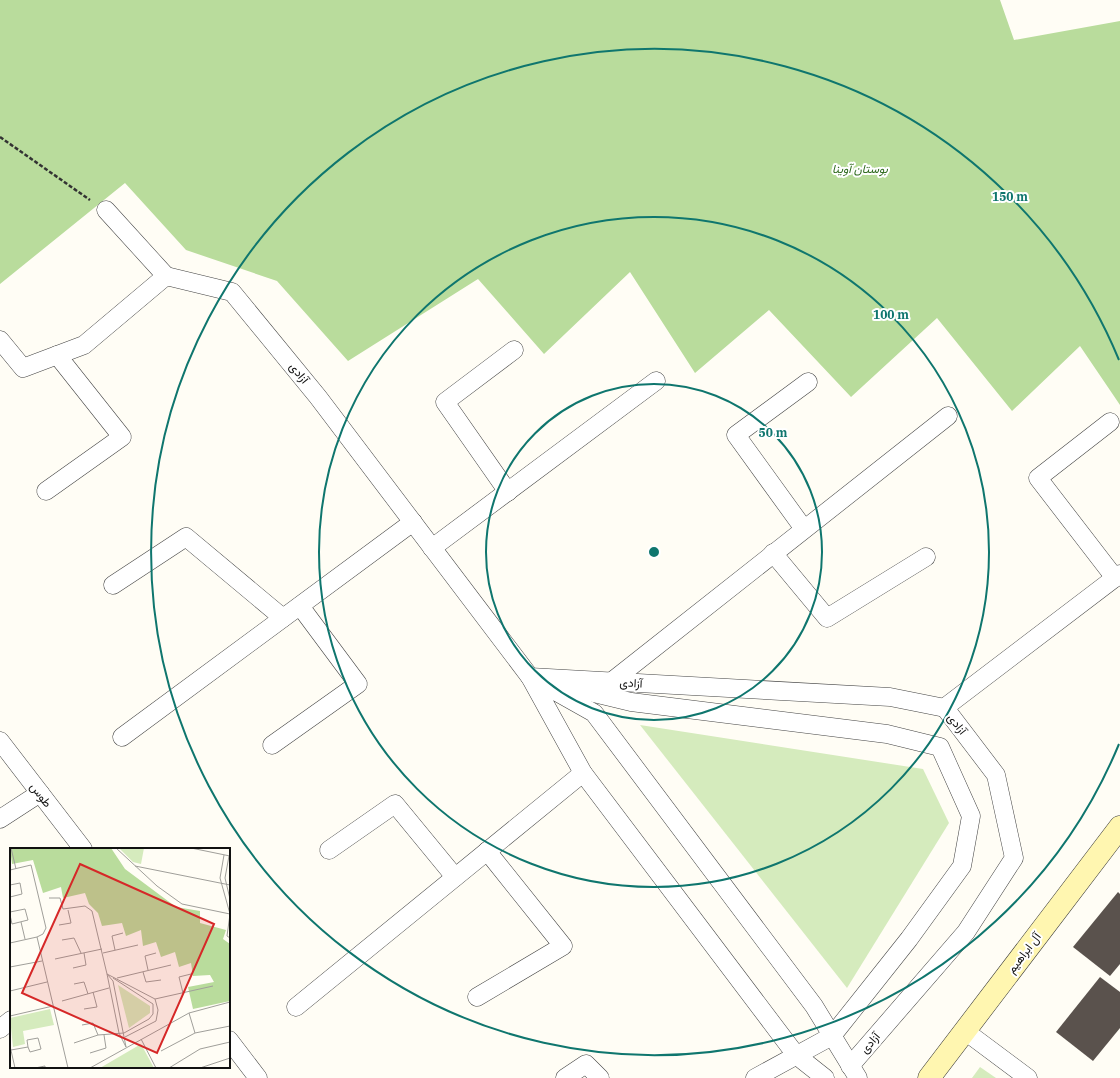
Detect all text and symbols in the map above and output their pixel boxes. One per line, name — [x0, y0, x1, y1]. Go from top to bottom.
park label: بوستان آوینا — [832, 161, 888, 177]
text: 150 m — [992, 189, 1028, 204]
text: 100 m — [873, 307, 909, 322]
street label: آزادی — [286, 359, 313, 388]
text: 50 m — [759, 425, 788, 440]
centre of rings — [647, 545, 661, 559]
street label: آزادی — [619, 674, 644, 692]
street label: آزادی — [944, 710, 971, 739]
street label: طوس — [26, 779, 56, 811]
inset map — [10, 848, 230, 1068]
street label: آل ابراهیم — [1003, 928, 1045, 977]
street label: آزادی — [856, 1028, 884, 1057]

